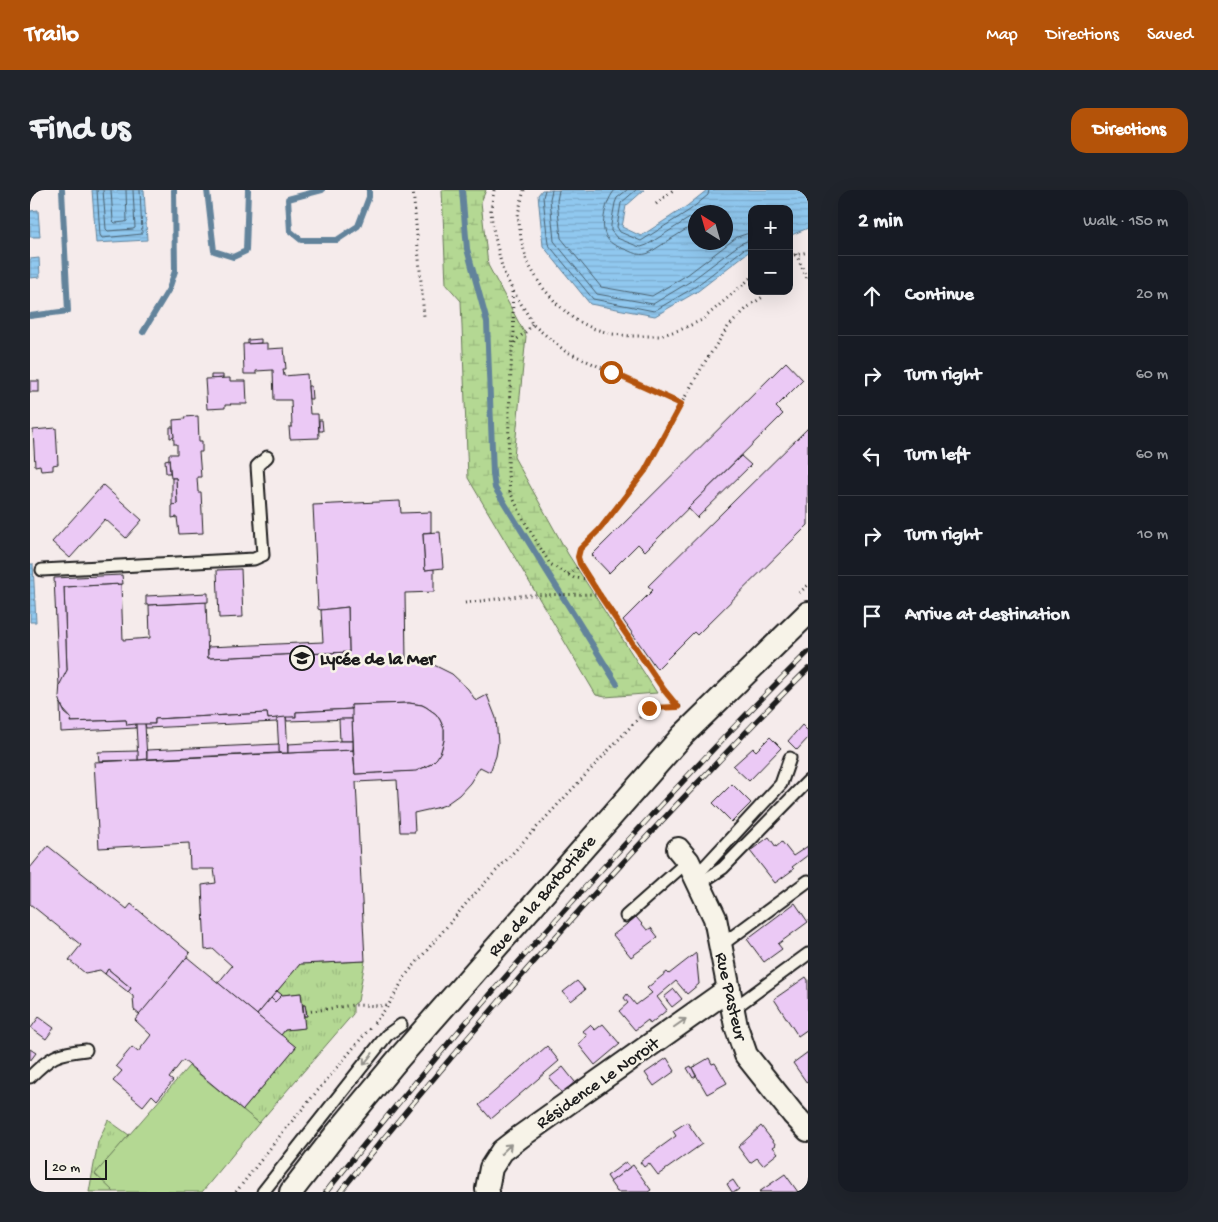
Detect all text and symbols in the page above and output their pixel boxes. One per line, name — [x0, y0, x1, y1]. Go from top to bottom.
text: Trailo — [25, 21, 79, 50]
text: Map — [986, 25, 1018, 46]
text: Directions — [1046, 25, 1119, 46]
text: Saved — [1147, 25, 1193, 46]
button: Directions — [1071, 108, 1188, 153]
text: Find us — [30, 110, 130, 151]
north arrow — [688, 205, 733, 250]
map controls — [748, 205, 793, 295]
button: + — [748, 205, 793, 250]
text: 2 min — [858, 210, 903, 235]
text: Walk · 150 m — [1083, 213, 1168, 232]
button: − — [748, 250, 793, 295]
icon: ahead — [858, 282, 886, 310]
text: Continue — [905, 284, 974, 307]
text: 20 m — [1136, 286, 1168, 305]
route start — [600, 361, 623, 384]
icon: right — [858, 362, 886, 390]
text: Turn right — [905, 364, 981, 387]
text: 60 m — [1136, 366, 1168, 385]
icon: left — [858, 442, 886, 470]
text: Turn left — [905, 444, 969, 467]
text: 60 m — [1136, 446, 1168, 465]
icon: right — [858, 522, 886, 550]
text: Turn right — [905, 524, 981, 547]
text: 10 m — [1137, 526, 1168, 545]
icon: arrive — [858, 602, 886, 630]
text: Arrive at destination — [905, 604, 1069, 627]
school or university icon: Lycée de la Mer — [289, 645, 315, 671]
place label: Lycée de la Mer — [320, 650, 438, 671]
route end — [638, 697, 661, 720]
street label: Rue de la Barbotière — [484, 831, 602, 962]
street label: Rue Pasteur — [709, 951, 750, 1044]
one-way arrow — [673, 1018, 686, 1029]
street label: Résidence Le Noroit — [533, 1033, 665, 1134]
one-way arrow — [362, 1052, 373, 1065]
one-way arrow — [499, 1143, 512, 1155]
scale bar — [45, 1157, 108, 1180]
text: 20 m — [52, 1160, 80, 1177]

